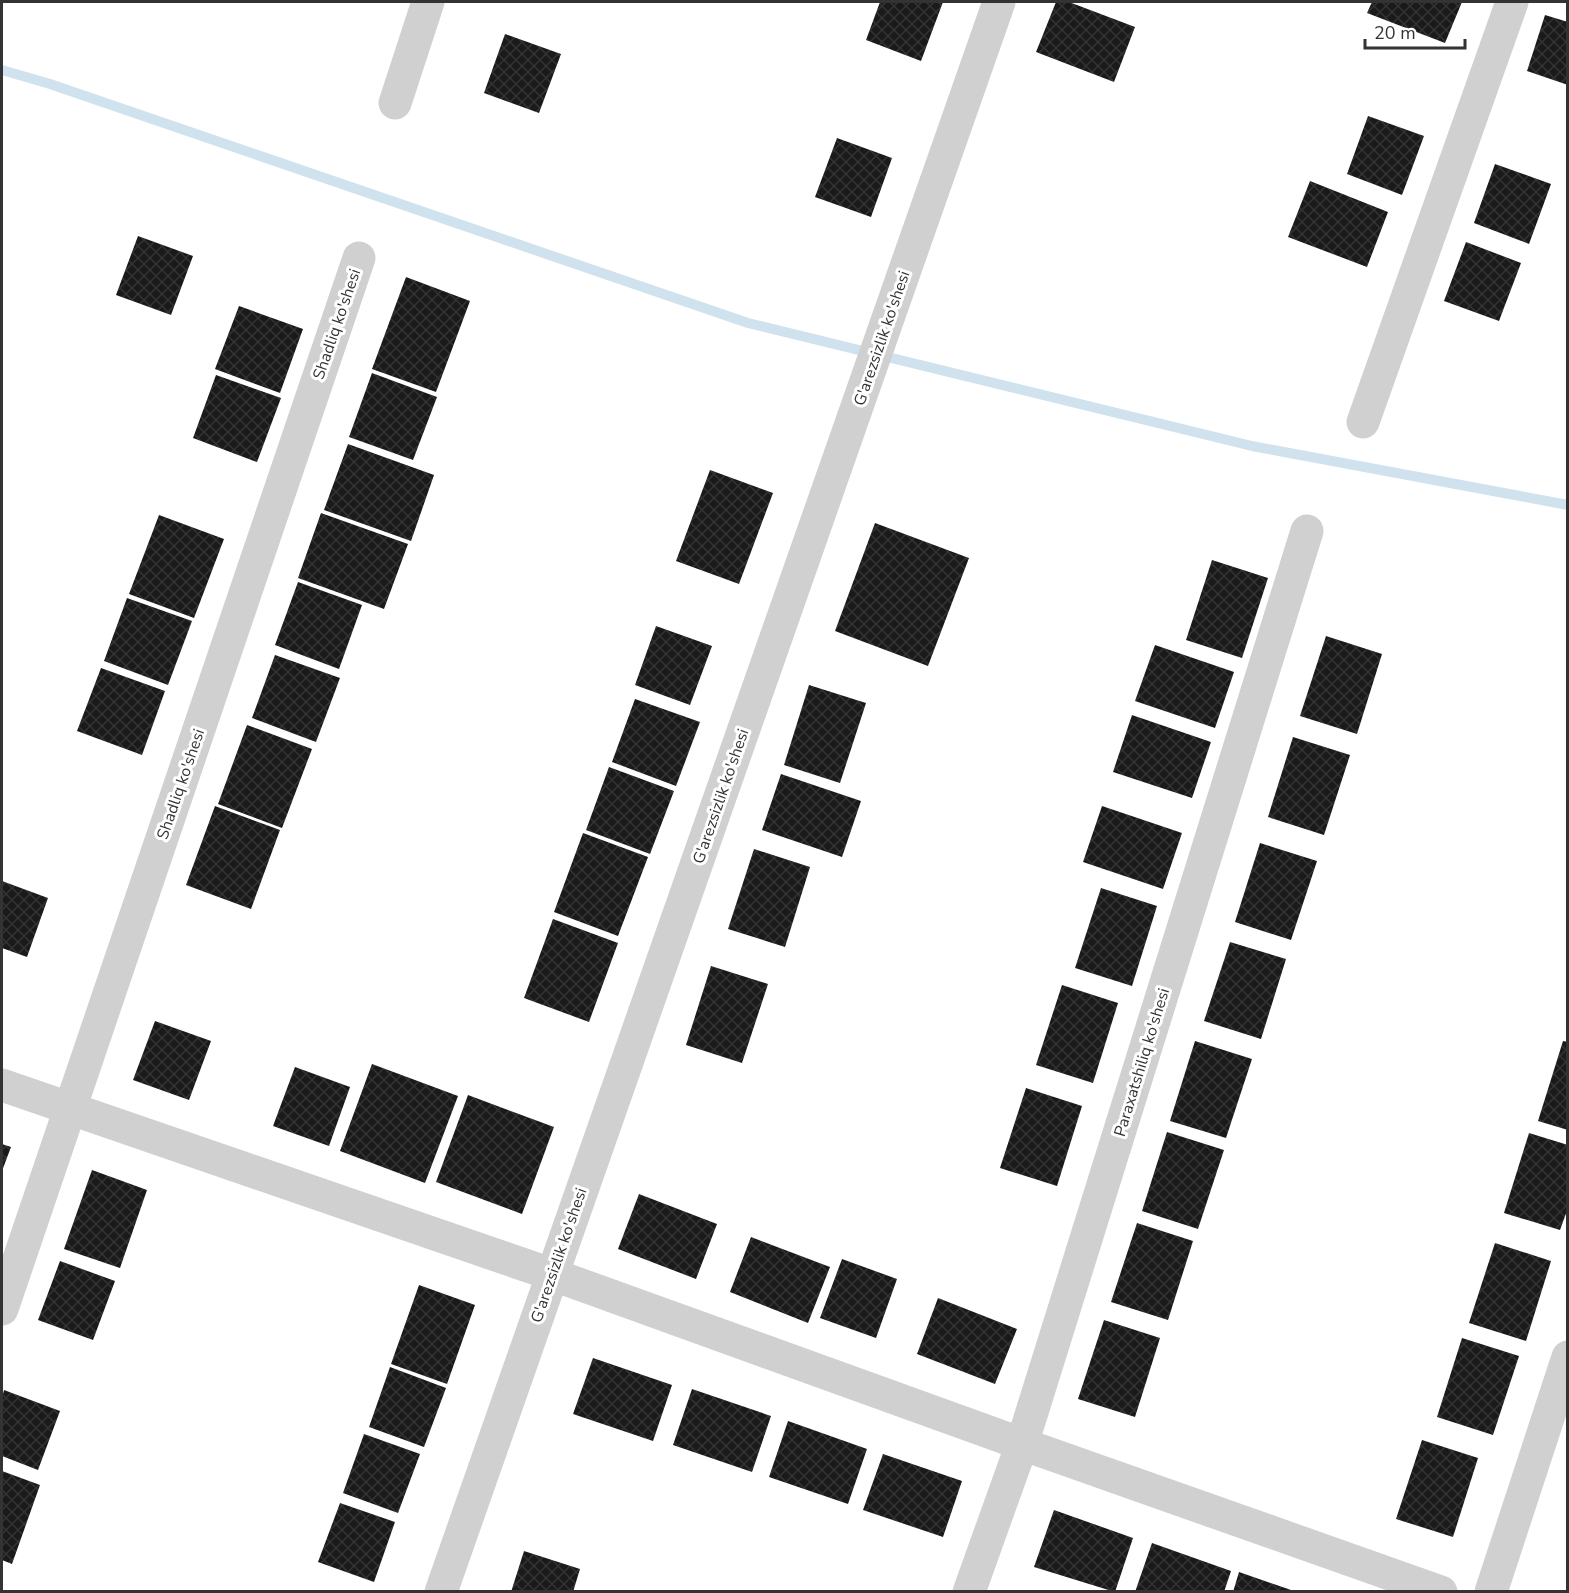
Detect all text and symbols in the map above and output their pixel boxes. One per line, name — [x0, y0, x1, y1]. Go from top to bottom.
scale bar — [1365, 12, 1466, 50]
text: 20 m — [1374, 21, 1416, 45]
street label: Shadliq ko'shesi — [308, 266, 366, 383]
street label: G'arezsizlik ko'shesi — [849, 268, 915, 409]
street label: Shadliq ko'shesi — [152, 726, 210, 843]
street label: G'arezsizlik ko'shesi — [688, 726, 754, 867]
street label: Paraxatshiliq ko'shesi — [1109, 985, 1175, 1139]
street label: G'arezsizlik ko'shesi — [526, 1185, 592, 1326]

